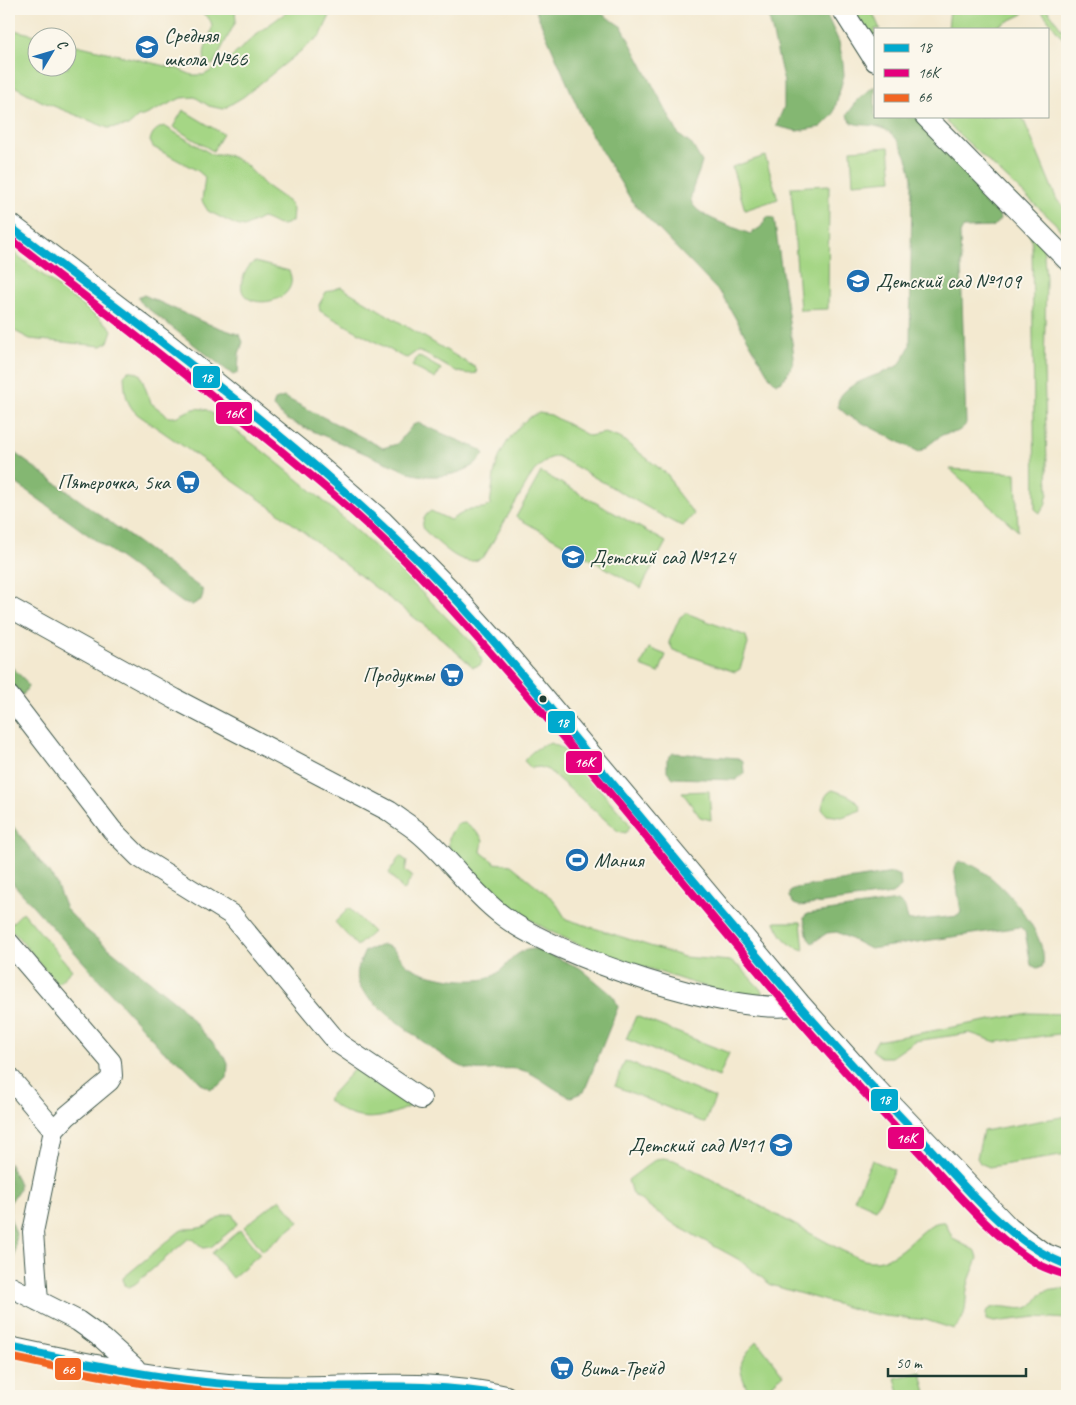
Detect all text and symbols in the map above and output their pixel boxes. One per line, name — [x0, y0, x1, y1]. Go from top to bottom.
place label: Средняя школа №66 — [164, 22, 248, 72]
north arrow — [28, 28, 78, 78]
legend — [874, 28, 1048, 118]
school or university icon: Средняя школа №66 — [134, 34, 160, 60]
text: С — [53, 36, 72, 54]
text: 18 — [918, 38, 933, 57]
text: 16К — [918, 64, 943, 83]
text: 66 — [918, 88, 933, 107]
school or university icon: Детский сад №109 — [845, 268, 871, 294]
place label: Детский сад №109 — [876, 268, 1022, 294]
line badge: 18 — [192, 365, 221, 389]
text: 18 — [200, 369, 214, 386]
line badge: 16К — [215, 401, 253, 425]
text: 16К — [224, 405, 247, 422]
place label: Пятерочка, 5ка — [58, 469, 172, 495]
supermarket icon: Пятерочка, 5ка — [175, 469, 201, 495]
school or university icon: Детский сад №124 — [560, 544, 586, 570]
place label: Детский сад №124 — [590, 544, 737, 570]
place label: Продукты — [363, 662, 436, 688]
supermarket icon: Продукты — [439, 662, 465, 688]
unlabelled marker — [538, 694, 548, 704]
line badge: 18 — [547, 710, 576, 734]
text: 18 — [556, 714, 570, 731]
line badge: 16К — [565, 750, 603, 774]
text: 16К — [574, 754, 597, 771]
sports icon: Мания — [564, 847, 590, 873]
place label: Мания — [594, 847, 645, 873]
line badge: 18 — [870, 1088, 899, 1112]
text: 18 — [878, 1091, 892, 1108]
line badge: 16К — [887, 1126, 925, 1150]
text: 16К — [896, 1130, 919, 1147]
place label: Детский сад №11 — [629, 1132, 766, 1158]
school or university icon: Детский сад №11 — [768, 1132, 794, 1158]
scale bar — [888, 1345, 1026, 1377]
text: 50 m — [896, 1354, 923, 1373]
supermarket icon: Вита-Трейд — [549, 1355, 575, 1381]
place label: Вита-Трейд — [580, 1355, 666, 1381]
line badge: 66 — [54, 1357, 82, 1381]
text: 66 — [61, 1361, 76, 1378]

